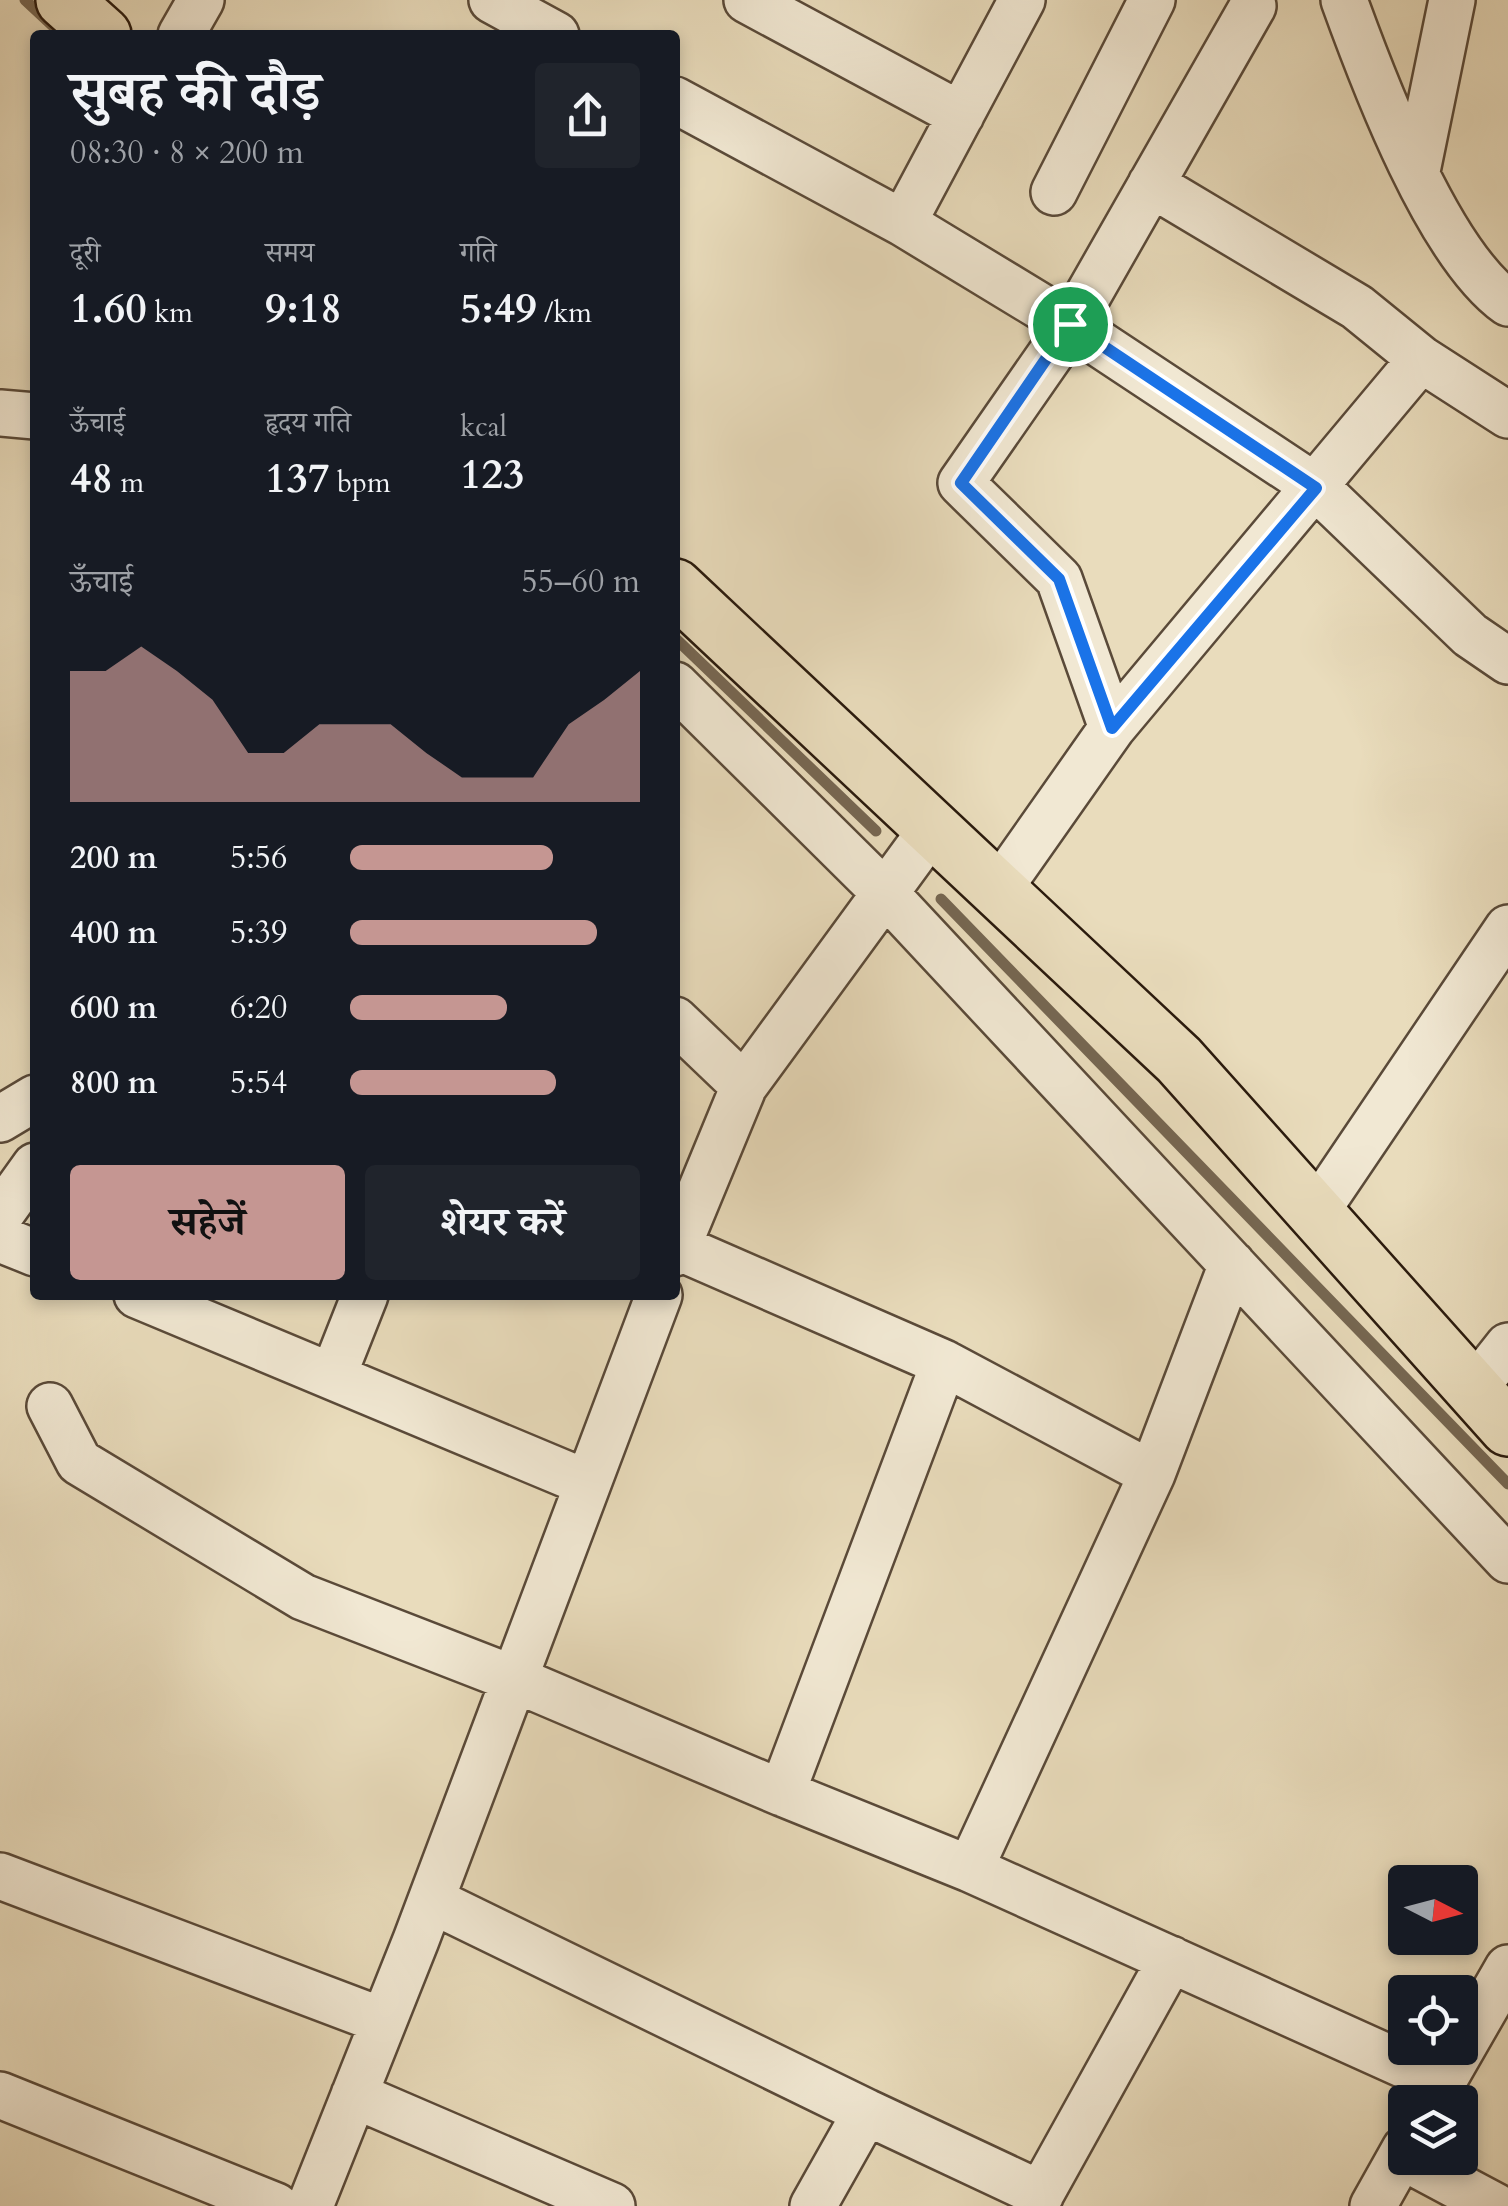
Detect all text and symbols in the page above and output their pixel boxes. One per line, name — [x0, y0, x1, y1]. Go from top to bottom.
text: सुबह की दौड़ — [70, 56, 321, 130]
button: share — [535, 63, 640, 168]
text: 08:30 · 8 × 200 m — [70, 131, 304, 175]
text: दूरी — [70, 234, 100, 272]
text: समय — [265, 234, 314, 272]
text: गति — [460, 234, 497, 272]
text: 1.60 — [70, 280, 147, 337]
text: 9:18 — [265, 280, 342, 337]
text: 5:49 — [460, 280, 537, 337]
pin — [1028, 282, 1113, 367]
text: km — [147, 294, 193, 332]
text: /km — [537, 294, 592, 332]
icon: arrive — [1043, 297, 1098, 352]
text: ऊँचाई — [70, 404, 125, 442]
text: हृदय गति — [265, 404, 351, 442]
text: kcal — [460, 408, 507, 446]
text: 123 — [460, 446, 525, 503]
text: 48 — [70, 450, 113, 507]
text: 137 — [265, 450, 330, 507]
text: m — [113, 464, 144, 502]
text: bpm — [330, 464, 391, 502]
text: ऊँचाई — [70, 560, 133, 604]
text: 55–60 m — [521, 560, 640, 604]
text: 200 m — [70, 836, 157, 880]
text: 5:56 — [230, 836, 287, 880]
text: 400 m — [70, 911, 157, 955]
text: 5:39 — [230, 911, 287, 955]
text: 600 m — [70, 986, 157, 1030]
text: 6:20 — [230, 986, 287, 1030]
text: 800 m — [70, 1061, 157, 1105]
text: 5:54 — [230, 1061, 287, 1105]
button: सहेजें — [70, 1165, 345, 1280]
button: शेयर करें — [365, 1165, 640, 1280]
north arrow — [1388, 1865, 1478, 1955]
map controls — [1388, 1865, 1478, 2175]
button: locate — [1388, 1975, 1478, 2065]
button: layers — [1388, 2085, 1478, 2175]

